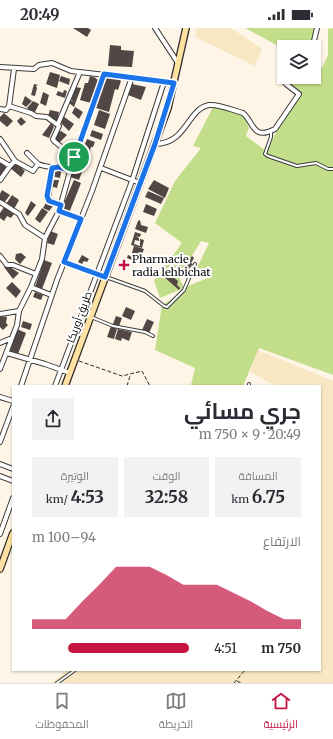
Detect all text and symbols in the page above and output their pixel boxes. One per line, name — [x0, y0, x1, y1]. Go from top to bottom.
text: 20:49 — [20, 5, 59, 24]
map controls — [277, 40, 321, 84]
button: layers — [277, 40, 321, 84]
pin — [57, 140, 91, 174]
icon: arrive — [63, 146, 85, 168]
place label: Pharmacie radia lehbichat — [132, 252, 211, 279]
marker: Pharmacie radia lehbichat — [119, 260, 129, 270]
street label: طريق أوريكا — [63, 289, 95, 345]
text: جري مسائي — [184, 397, 301, 425]
button: share — [32, 398, 74, 440]
text: 20:49 · 9 × 750 m — [199, 426, 301, 443]
text: الوتيرة — [61, 469, 89, 483]
text: الوقت — [153, 469, 181, 483]
text: المسافة — [239, 469, 278, 483]
text: 4:53 — [71, 486, 104, 508]
text: 32:58 — [145, 486, 188, 508]
text: 6.75 — [252, 486, 285, 508]
text: /km — [46, 492, 71, 506]
text: km — [231, 492, 252, 506]
text: 94–100 m — [32, 529, 96, 546]
text: الارتفاع — [263, 533, 301, 550]
text: 4:51 — [214, 640, 237, 657]
text: 750 m — [261, 640, 301, 657]
tab: المحفوظات — [35, 690, 89, 734]
tab: الخريطة — [159, 690, 193, 734]
tab: الرئيسية — [263, 690, 298, 734]

